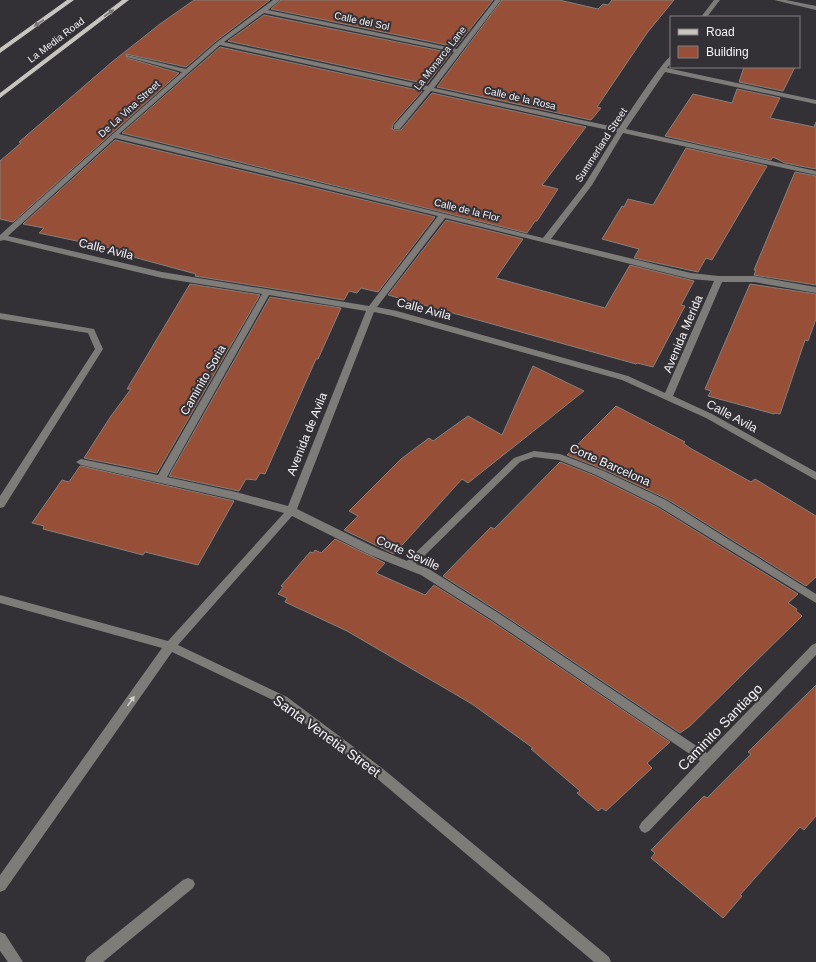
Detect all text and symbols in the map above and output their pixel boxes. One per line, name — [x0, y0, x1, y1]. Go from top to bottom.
one-way arrow — [103, 8, 114, 17]
street label: Calle del Sol — [333, 10, 391, 32]
street label: La Media Road — [26, 15, 86, 65]
legend — [670, 16, 800, 68]
one-way arrow — [34, 19, 44, 27]
street label: La Monarca Lane — [412, 24, 469, 92]
text: Road — [706, 25, 735, 39]
text: Building — [706, 45, 749, 59]
street label: De La Vina Street — [96, 78, 162, 139]
street label: Calle de la Rosa — [483, 84, 557, 112]
street label: Summerland Street — [573, 106, 629, 184]
street label: Calle de la Flor — [433, 197, 502, 224]
street label: Calle Avila — [77, 235, 135, 263]
street label: Avenida Merida — [660, 293, 706, 375]
street label: Calle Avila — [395, 295, 453, 323]
street label: Caminito Soria — [177, 342, 229, 418]
street label: Avenida de Avila — [284, 390, 330, 478]
street label: Calle Avila — [704, 397, 760, 435]
street label: Corte Barcelona — [568, 441, 653, 489]
street label: Corte Seville — [374, 533, 442, 573]
street label: Caminito Santiago — [675, 680, 766, 774]
street label: Santa Venetia Street — [270, 692, 384, 780]
one-way arrow — [127, 695, 135, 706]

